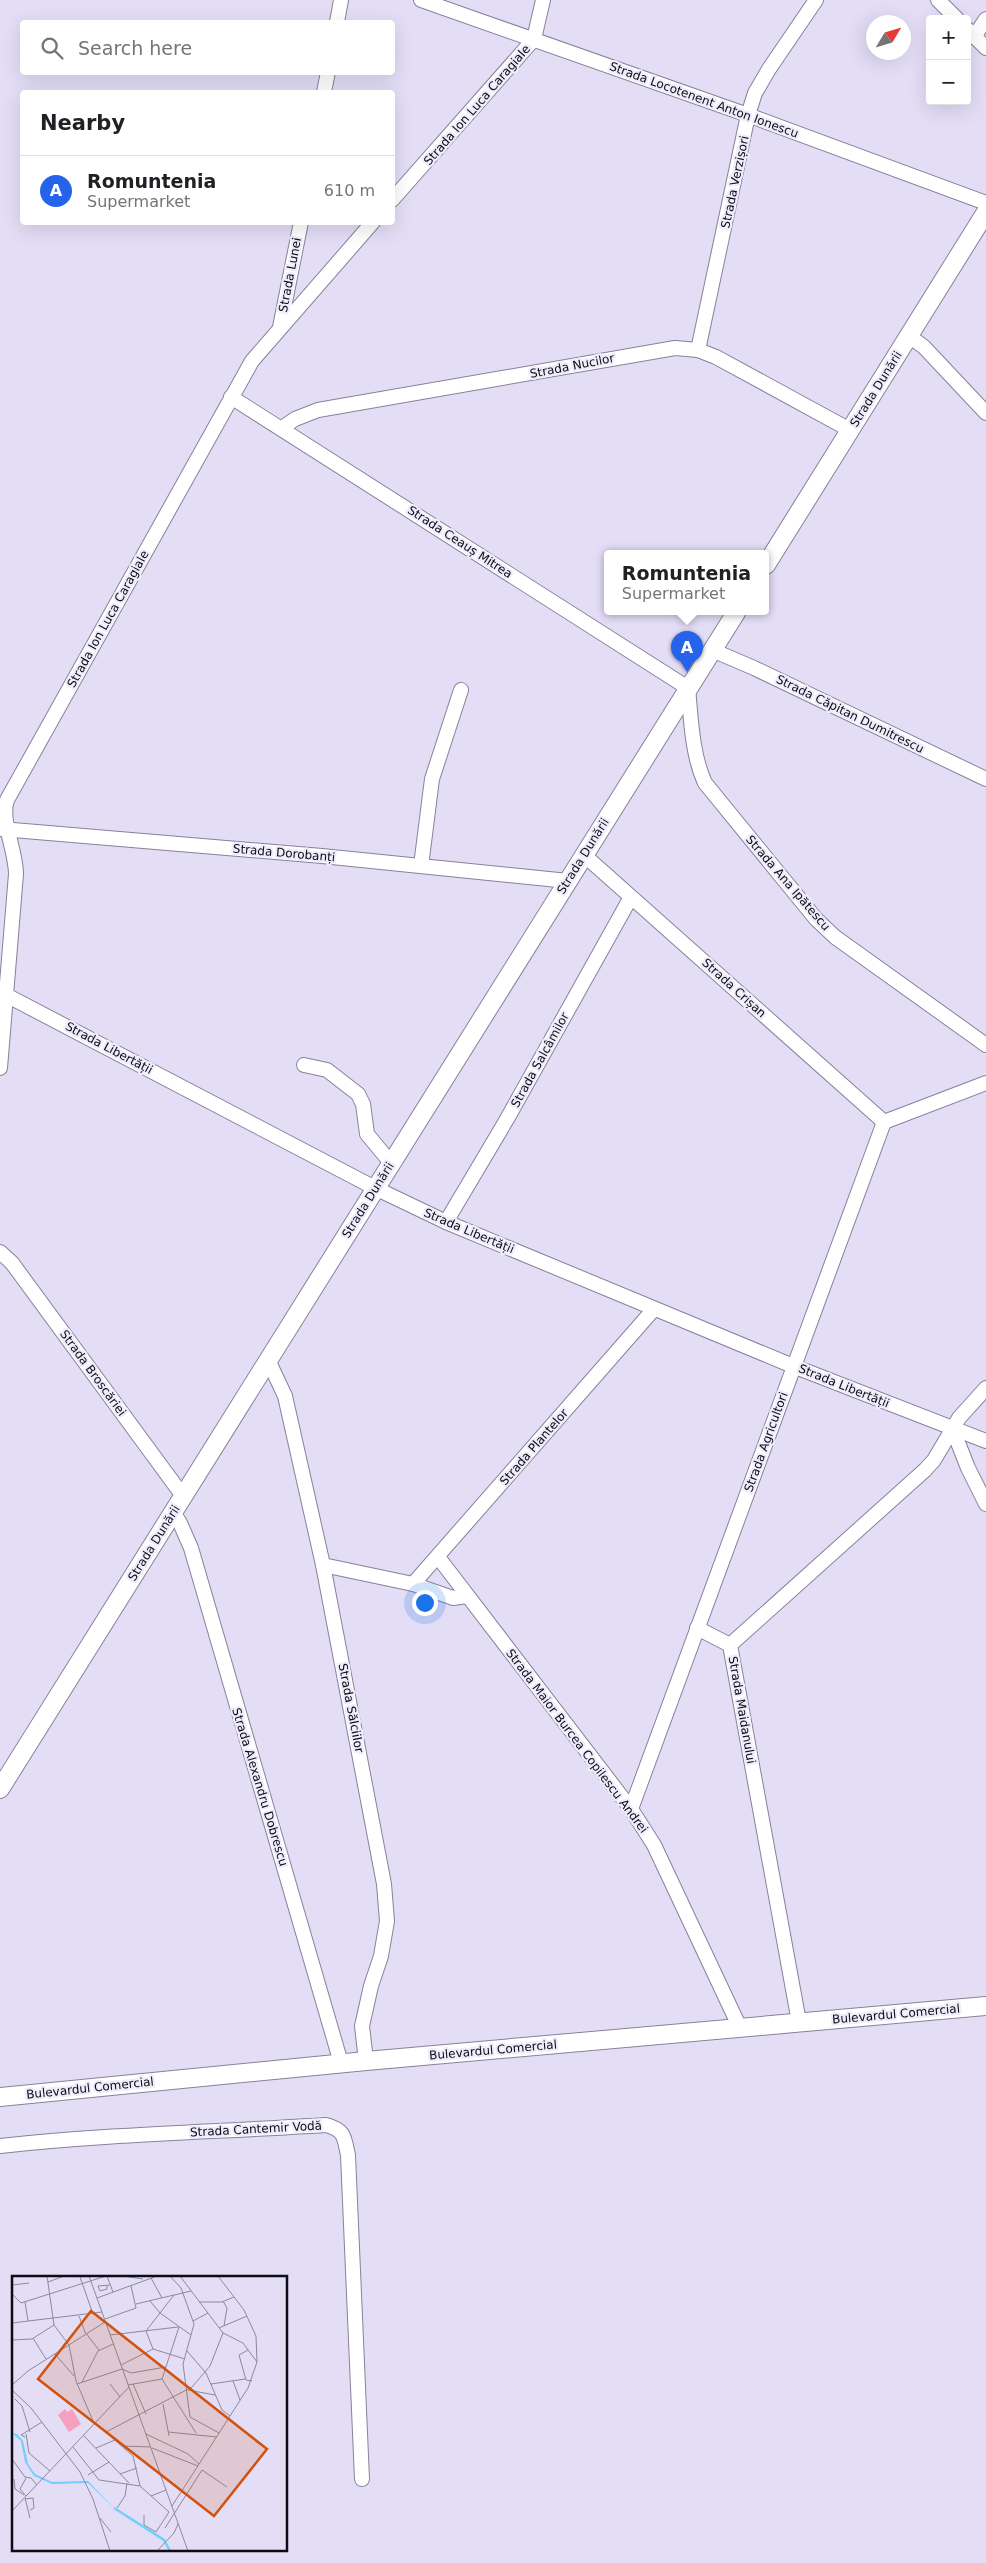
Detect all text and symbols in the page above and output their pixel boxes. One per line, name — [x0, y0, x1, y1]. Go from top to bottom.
north arrow — [866, 15, 911, 60]
map controls — [926, 15, 971, 105]
button: + — [926, 15, 971, 60]
search box — [20, 20, 395, 75]
icon: search — [38, 34, 66, 62]
text: Search here — [78, 37, 192, 59]
street label: Strada Ion Luca Caragiale — [421, 42, 533, 168]
street label: Strada Locotenent Anton Ionescu — [608, 59, 800, 141]
button: − — [926, 60, 971, 105]
text: Nearby — [40, 111, 125, 135]
street label: Strada Verzișori — [718, 134, 752, 230]
text: Romuntenia — [87, 170, 216, 192]
text: A — [50, 181, 62, 200]
text: 610 m — [324, 181, 375, 200]
text: Supermarket — [87, 192, 190, 211]
street label: Strada Lunei — [276, 236, 304, 314]
street label: Strada Dunării — [847, 348, 905, 430]
street label: Strada Nucilor — [529, 351, 615, 381]
street label: Strada Ceauș Mitrea — [405, 503, 515, 581]
street label: Strada Ion Luca Caragiale — [64, 548, 152, 690]
popup — [604, 550, 769, 615]
text: Romuntenia — [622, 562, 751, 584]
text: Supermarket — [622, 584, 725, 603]
pin: A — [671, 631, 703, 672]
street label: Strada Căpitan Dumitrescu — [774, 672, 926, 756]
street label: Strada Dunării — [554, 815, 612, 897]
street label: Strada Ana Ipătescu — [743, 833, 833, 933]
street label: Strada Dorobanți — [232, 842, 336, 864]
street label: Strada Crișan — [699, 956, 769, 1020]
street label: Strada Salcâmilor — [508, 1010, 572, 1110]
street label: Strada Libertății — [63, 1019, 155, 1077]
street label: Strada Dunării — [339, 1159, 397, 1241]
street label: Strada Libertății — [422, 1206, 516, 1256]
street label: Strada Broscăriei — [57, 1327, 129, 1419]
street label: Strada Libertății — [797, 1361, 891, 1411]
street label: Strada Agricultori — [741, 1390, 791, 1494]
street label: Strada Plantelor — [497, 1406, 571, 1488]
street label: Strada Dunării — [125, 1502, 183, 1584]
your location — [412, 1590, 438, 1616]
street label: Strada Maior Burcea Copilescu Andrei — [503, 1646, 651, 1836]
street label: Strada Maidanului — [726, 1655, 758, 1765]
street label: Strada Sălciilor — [335, 1662, 367, 1754]
street label: Strada Alexandru Dobrescu — [229, 1706, 291, 1868]
street label: Bulevardul Comercial — [832, 2001, 960, 2027]
street label: Bulevardul Comercial — [429, 2037, 557, 2063]
street label: Bulevardul Comercial — [26, 2074, 154, 2102]
street label: Strada Cantemir Vodă — [190, 2119, 322, 2139]
inset map — [12, 2276, 288, 2550]

